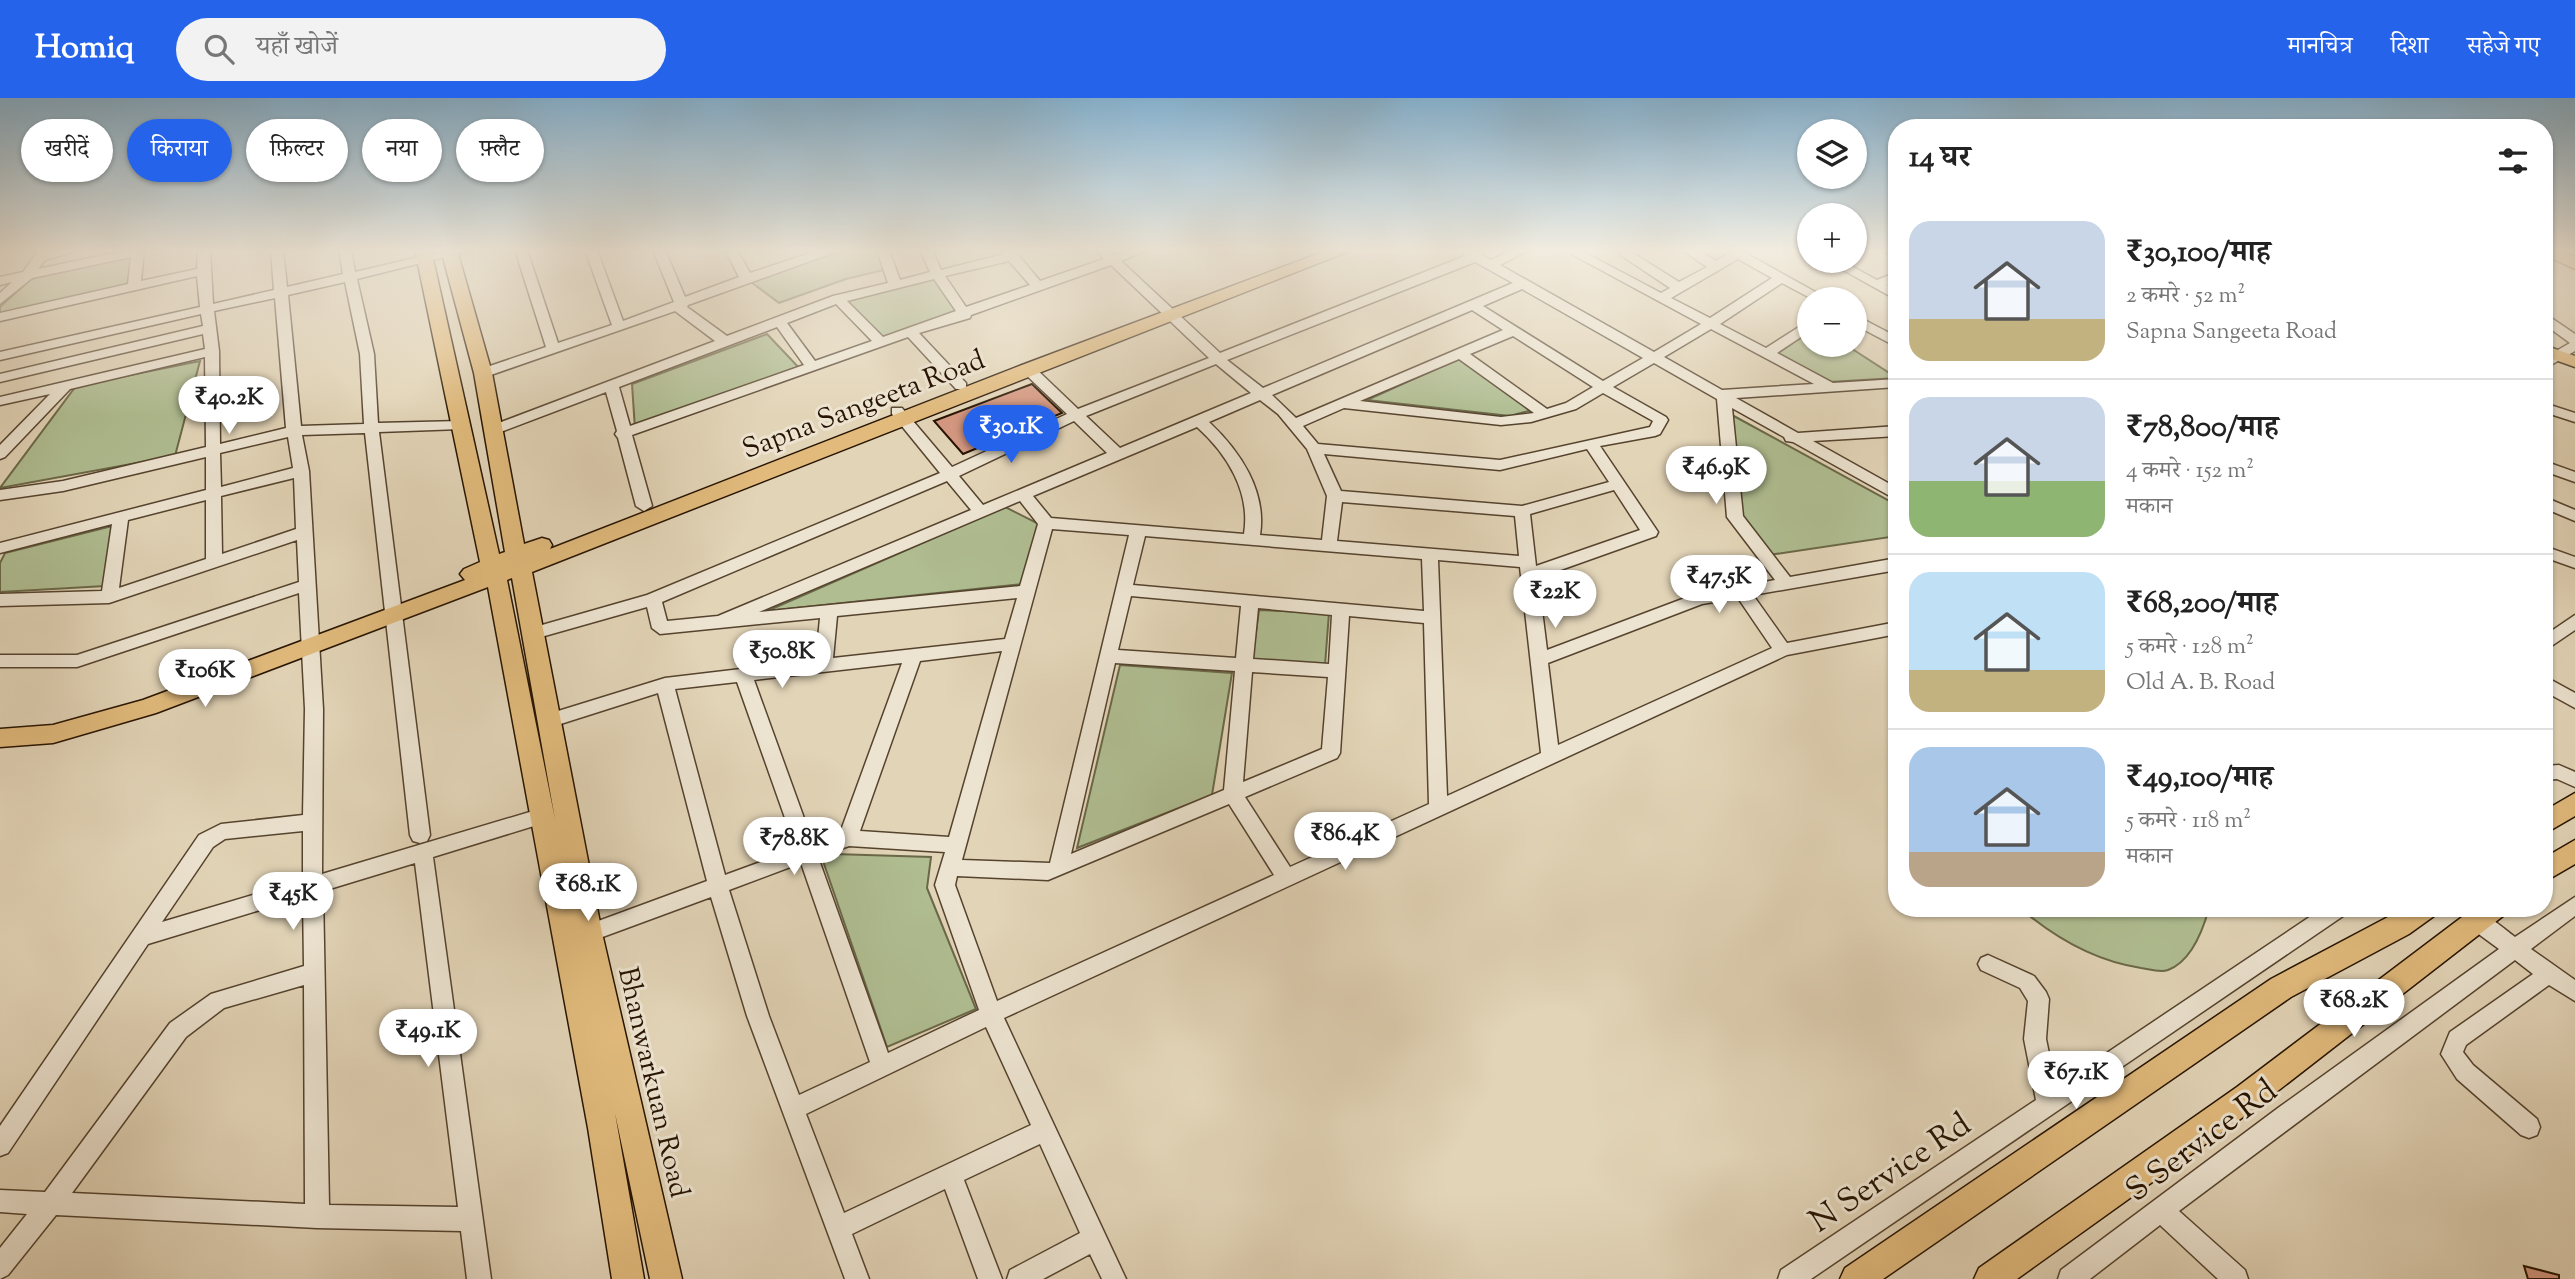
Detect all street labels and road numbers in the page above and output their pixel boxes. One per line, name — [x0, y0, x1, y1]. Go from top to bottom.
street label: Sapna Sangeeta Road — [737, 341, 991, 471]
street label: Bhanwarkuan Road — [606, 963, 698, 1202]
street label: S Service Rd — [2116, 1069, 2288, 1215]
street label: N Service Rd — [1801, 1102, 1982, 1246]

